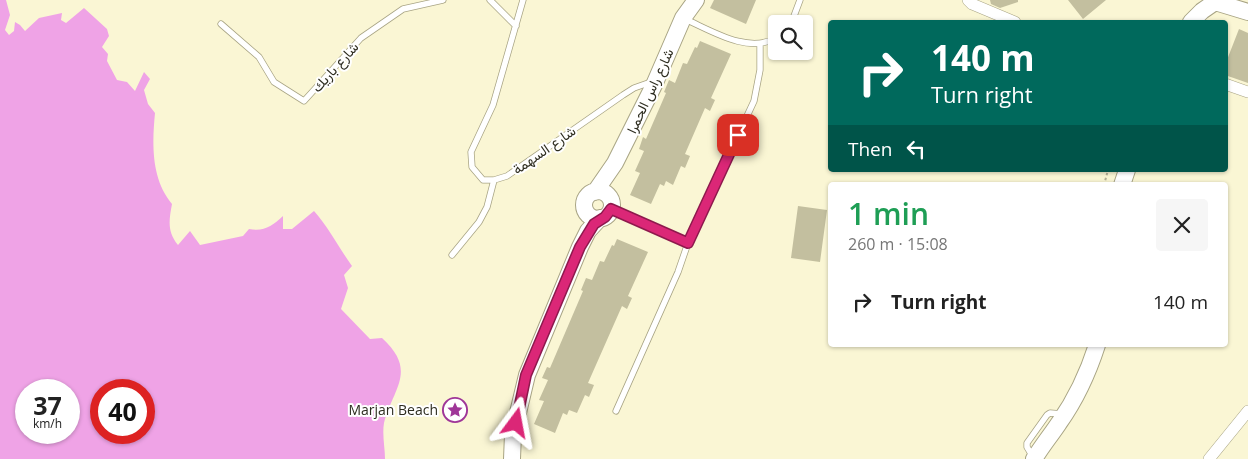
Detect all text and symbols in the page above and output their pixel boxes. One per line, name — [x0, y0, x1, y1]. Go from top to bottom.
map controls — [768, 15, 813, 60]
button: search — [768, 15, 813, 60]
text: 140 m — [931, 34, 1035, 81]
street label: شارع باريك — [307, 37, 364, 97]
icon: right — [848, 40, 913, 105]
street label: شارع راس الحمرا — [622, 45, 679, 137]
text: Turn right — [931, 79, 1033, 109]
pin — [717, 114, 759, 156]
street label: شارع السهمة — [508, 121, 580, 180]
icon: arrive — [724, 121, 752, 149]
icon: left — [902, 135, 930, 163]
text: Then — [848, 136, 892, 162]
text: 1 min — [848, 193, 929, 234]
button: close — [1156, 199, 1208, 251]
text: 260 m · 15:08 — [848, 233, 948, 255]
icon: right — [848, 288, 876, 316]
text: Turn right — [891, 289, 986, 315]
text: 140 m — [1153, 289, 1208, 315]
speed limit sign: 40 — [90, 379, 155, 444]
text: 37 — [33, 388, 62, 422]
position arrow — [489, 396, 541, 448]
place icon: Marjan Beach — [442, 397, 468, 423]
place label: Marjan Beach — [348, 400, 438, 419]
text: km/h — [33, 415, 62, 432]

